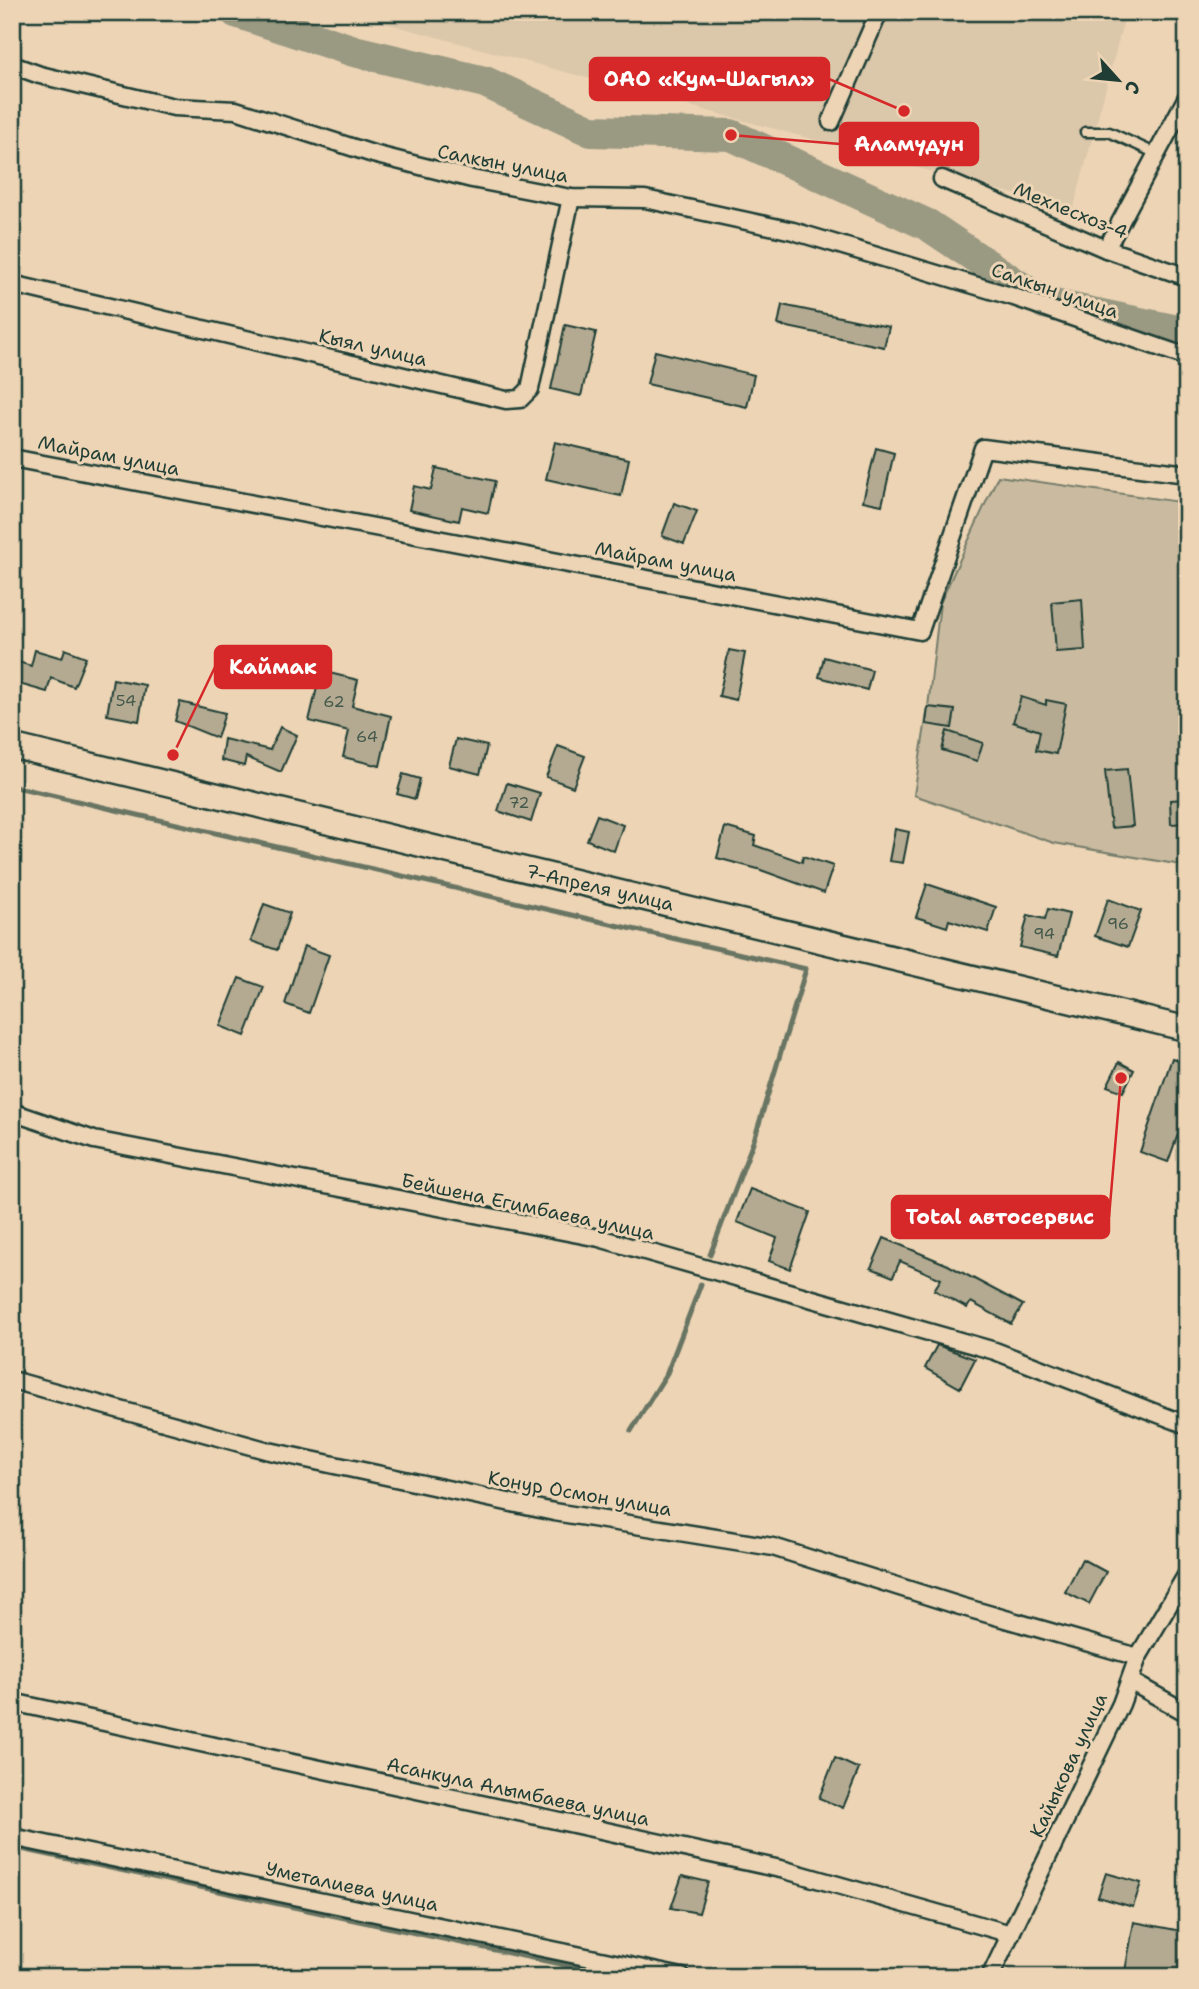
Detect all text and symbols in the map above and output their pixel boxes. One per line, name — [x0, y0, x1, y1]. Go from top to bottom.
north arrow — [1084, 46, 1154, 116]
callout: ОАО «Кум-Шагыл» — [590, 58, 829, 100]
text: ОАО «Кум-Шагыл» — [604, 65, 814, 93]
text: С — [1119, 77, 1146, 98]
callout: Аламүдүн — [840, 123, 978, 165]
text: Аламүдүн — [854, 130, 964, 158]
street label: Салкын улица — [435, 139, 571, 188]
street label: Мехлесхоз-4 — [1010, 176, 1132, 245]
street label: Салкын улица — [988, 257, 1122, 324]
street label: Кыял улица — [316, 323, 430, 372]
street label: Майрам улица — [36, 430, 182, 482]
street label: Майрам улица — [593, 536, 739, 588]
callout: Каймак — [215, 646, 331, 688]
text: Каймак — [229, 653, 317, 681]
house number: 54 — [116, 690, 136, 711]
house number: 62 — [323, 691, 345, 712]
house number: 64 — [356, 726, 378, 747]
house number: 72 — [508, 792, 530, 813]
street label: 7-Апреля улица — [523, 858, 677, 917]
house number: 96 — [1107, 913, 1129, 934]
house number: 94 — [1033, 923, 1055, 944]
street label: Бейшена Егимбаева улица — [399, 1167, 657, 1246]
callout: Total автосервис — [892, 1196, 1109, 1238]
text: Total автосервис — [905, 1203, 1095, 1231]
street label: Конур Осмон улица — [486, 1465, 674, 1522]
street label: Кайыкова улица — [1024, 1689, 1113, 1841]
street label: Асанкула Алымбаева улица — [384, 1751, 652, 1832]
street label: Уметалиева улица — [263, 1856, 441, 1917]

